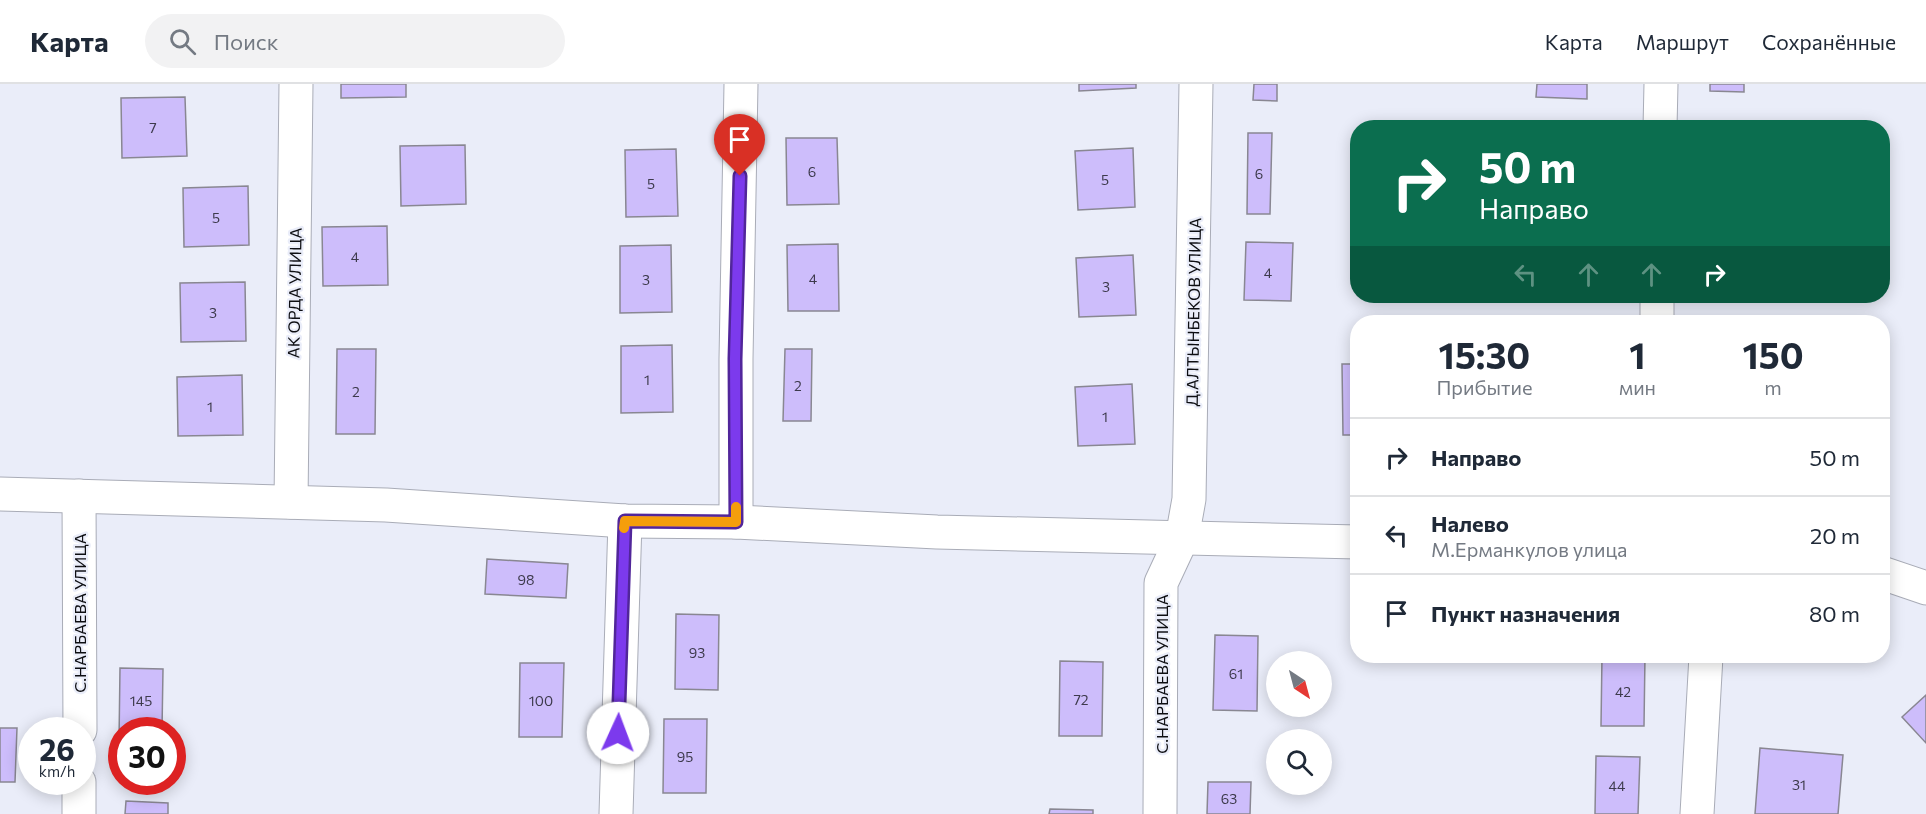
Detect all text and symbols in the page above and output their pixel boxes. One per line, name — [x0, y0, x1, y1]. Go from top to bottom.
search box — [145, 14, 565, 68]
text: Карта — [30, 24, 109, 58]
icon: search — [166, 25, 199, 58]
text: Поиск — [214, 28, 278, 55]
text: Карта — [1545, 29, 1603, 54]
text: Маршрут — [1636, 29, 1729, 54]
text: Сохранённые — [1762, 29, 1896, 54]
pin — [714, 114, 765, 176]
house number: 7 — [149, 119, 157, 136]
icon: arrive — [723, 123, 756, 156]
text: 50 m — [1479, 140, 1576, 192]
icon: right — [1380, 144, 1458, 222]
house number: 6 — [808, 163, 816, 180]
house number: 6 — [1255, 165, 1263, 182]
house number: 5 — [1101, 171, 1109, 188]
house number: 5 — [647, 175, 655, 192]
text: Направо — [1479, 192, 1589, 225]
house number: 5 — [212, 209, 220, 226]
street label: Д.АЛТЫНБЕКОВ УЛИЦА — [1182, 217, 1204, 407]
street label: АК ОРДА УЛИЦА — [283, 228, 305, 358]
house number: 4 — [351, 248, 360, 265]
icon: left — [1509, 258, 1542, 291]
icon: ahead — [1572, 258, 1605, 291]
icon: ahead — [1635, 258, 1668, 291]
icon: right — [1698, 258, 1731, 291]
house number: 4 — [1264, 264, 1273, 281]
house number: 4 — [809, 270, 818, 287]
house number: 3 — [642, 271, 650, 288]
house number: 3 — [1102, 278, 1110, 295]
house number: 3 — [209, 304, 217, 321]
text: 15:30 — [1439, 332, 1530, 376]
text: 1 — [1629, 332, 1646, 376]
text: 150 — [1742, 332, 1804, 376]
house number: 1 — [644, 371, 650, 388]
text: Прибытие — [1436, 375, 1533, 399]
text: мин — [1619, 375, 1656, 399]
text: m — [1764, 375, 1782, 399]
house number: 2 — [794, 377, 802, 394]
house number: 2 — [352, 383, 360, 400]
house number: 1 — [207, 398, 213, 415]
house number: 1 — [1102, 408, 1108, 425]
icon: right — [1380, 441, 1413, 474]
text: Направо — [1431, 444, 1521, 471]
text: 50 m — [1810, 444, 1860, 471]
text: Налево — [1431, 510, 1509, 537]
icon: left — [1380, 519, 1413, 552]
text: 20 m — [1810, 522, 1860, 549]
street label: С.НАРБАЕВА УЛИЦА — [70, 533, 89, 693]
text: М.Ерманкулов улица — [1431, 537, 1627, 561]
house number: 98 — [518, 571, 535, 588]
street label: С.НАРБАЕВА УЛИЦА — [1152, 594, 1171, 754]
icon: arrive — [1380, 597, 1413, 630]
text: Пункт назначения — [1431, 600, 1620, 627]
text: 80 m — [1809, 600, 1860, 627]
house number: 93 — [689, 644, 705, 661]
north arrow — [1266, 651, 1332, 717]
map controls — [1266, 651, 1332, 795]
house number: 61 — [1229, 665, 1243, 682]
house number: 42 — [1615, 683, 1631, 700]
house number: 72 — [1073, 691, 1089, 708]
house number: 145 — [130, 692, 152, 709]
house number: 100 — [529, 692, 553, 709]
position arrow — [586, 701, 650, 765]
speed limit sign: 30 — [108, 717, 186, 795]
button: search — [1266, 729, 1332, 795]
text: 26 — [39, 730, 75, 767]
house number: 95 — [677, 748, 693, 765]
text: km/h — [39, 762, 75, 780]
house number: 31 — [1792, 776, 1806, 793]
house number: 44 — [1609, 777, 1626, 794]
house number: 63 — [1221, 790, 1237, 807]

